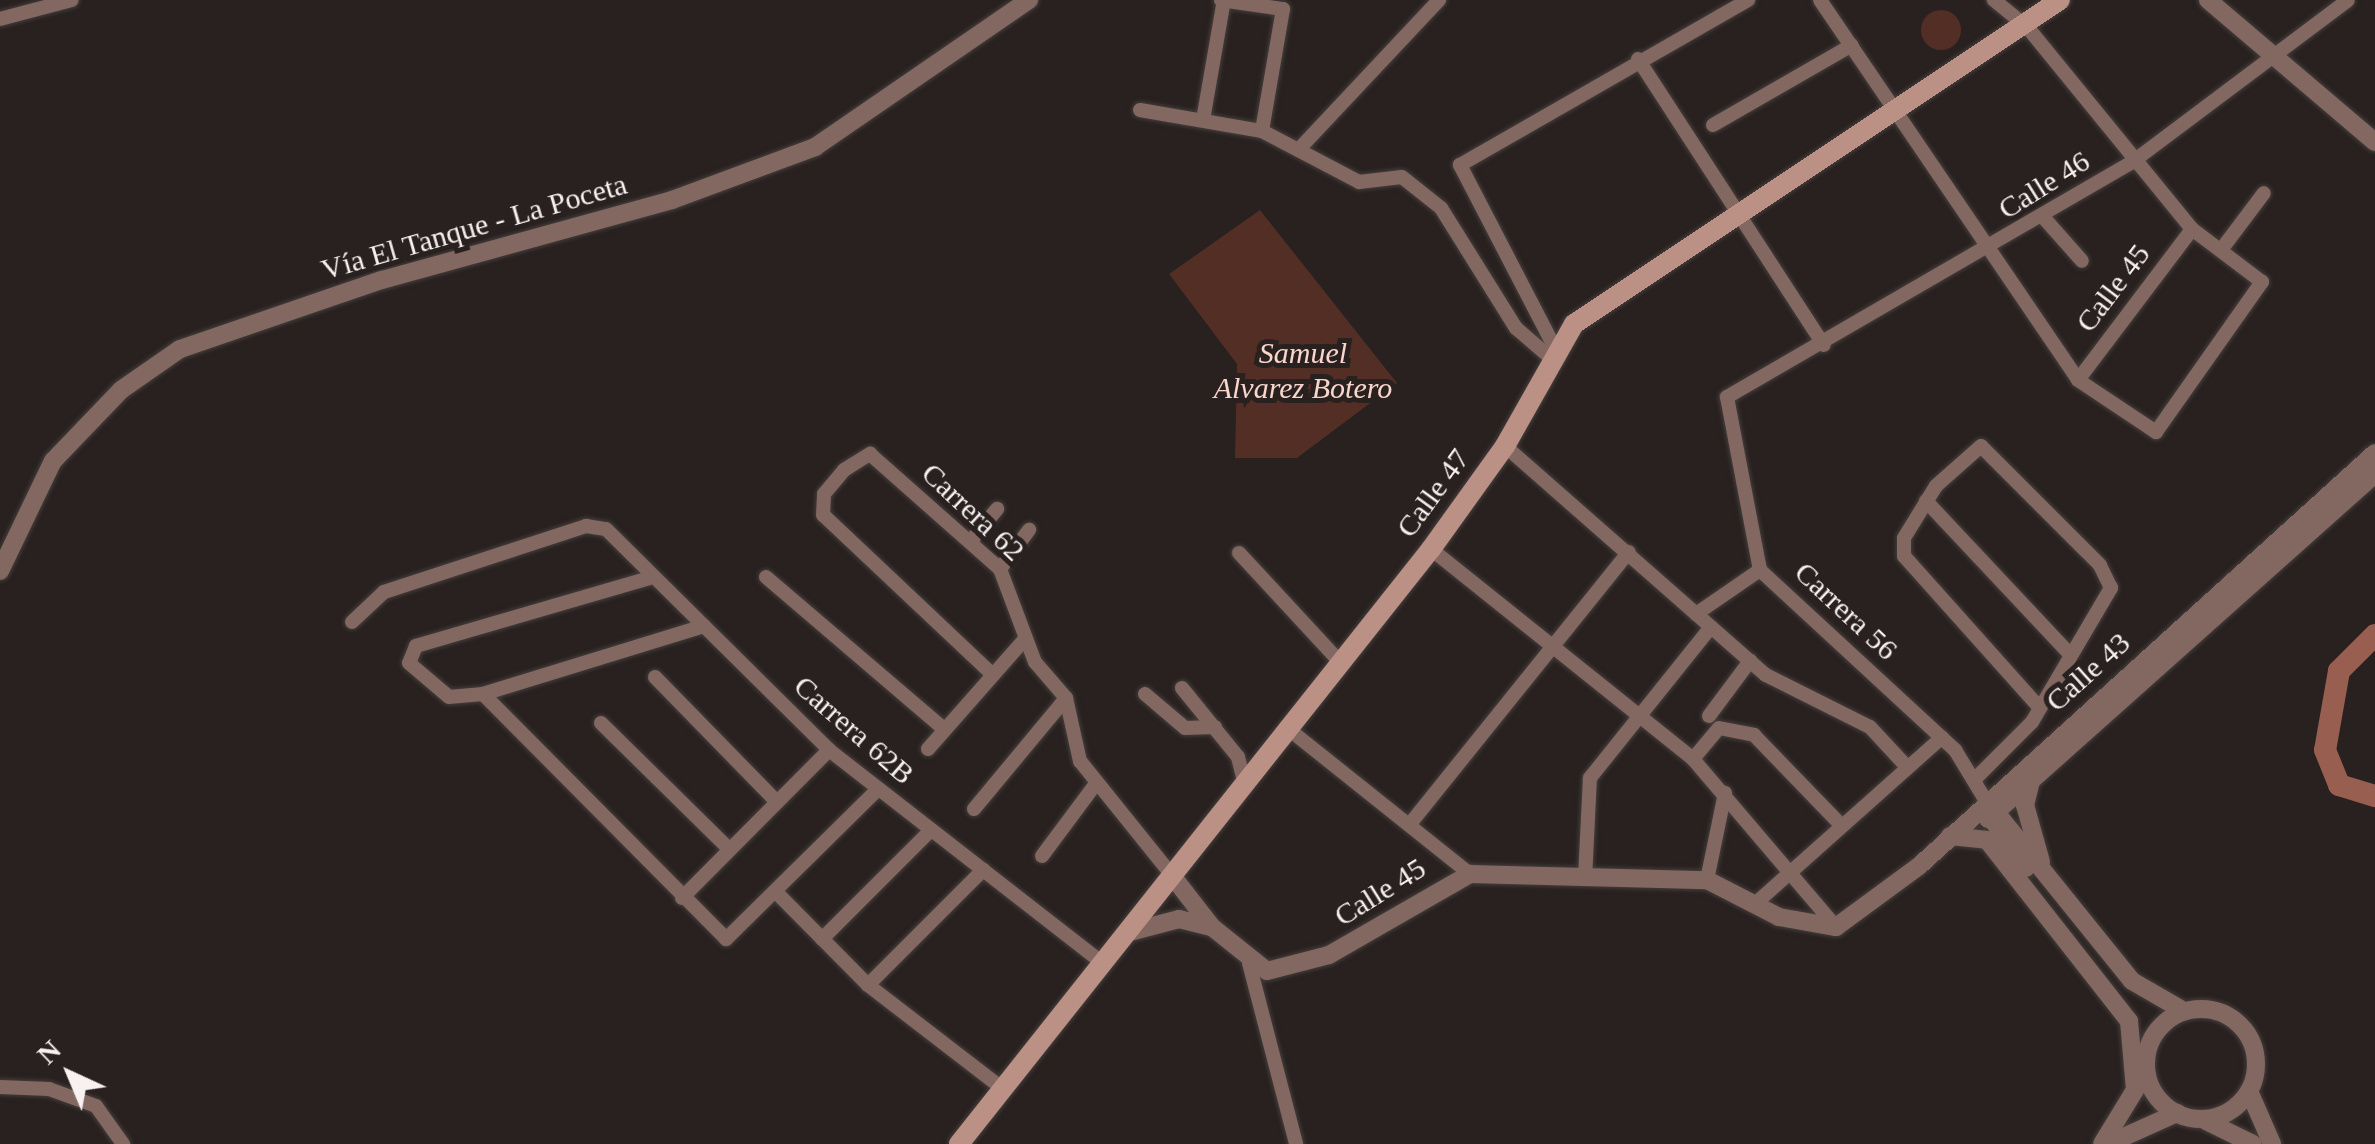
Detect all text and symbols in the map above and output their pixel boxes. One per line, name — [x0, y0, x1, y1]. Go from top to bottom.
street label: Calle 46 — [1992, 143, 2096, 227]
street label: Vía El Tanque - La Poceta — [317, 166, 631, 288]
street label: Calle 45 — [2068, 237, 2158, 339]
park label: Samuel Alvarez Botero — [1214, 335, 1392, 406]
street label: Calle 47 — [1389, 442, 1477, 544]
street label: Carrera 62 — [914, 455, 1032, 569]
street label: Carrera 56 — [1787, 554, 1905, 668]
street label: Calle 43 — [2038, 625, 2138, 719]
street label: Carrera 62B — [787, 668, 921, 792]
street label: Calle 45 — [1328, 850, 1432, 934]
north arrow — [20, 1024, 120, 1124]
text: N — [31, 1034, 67, 1070]

